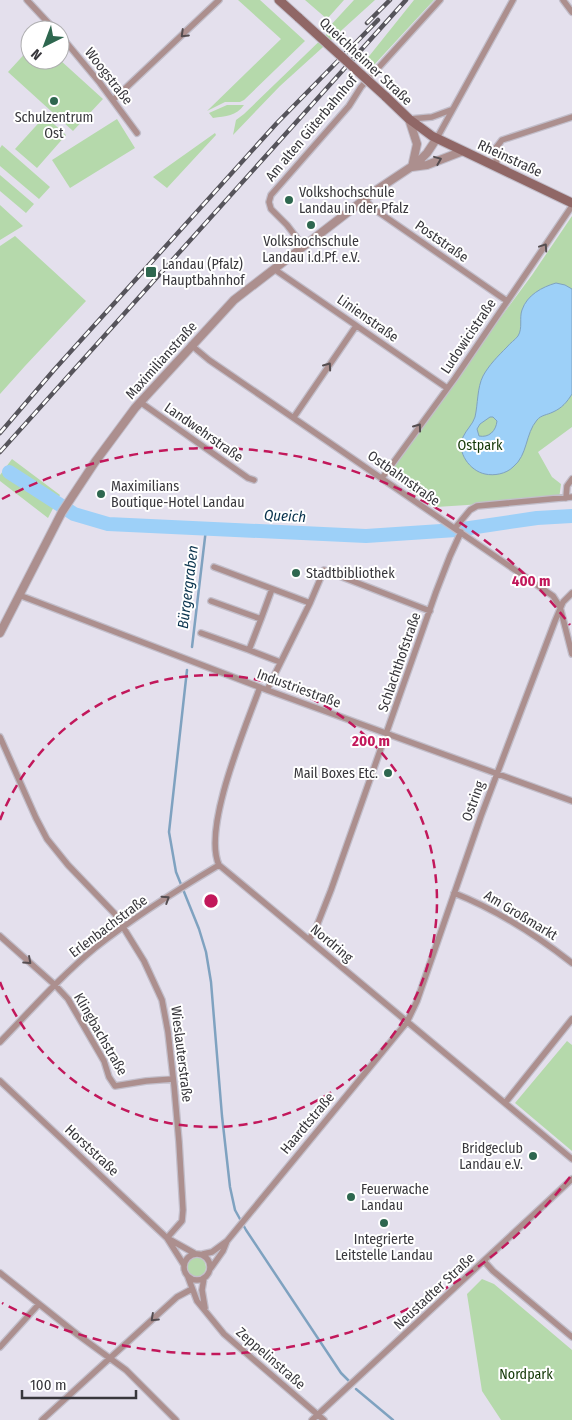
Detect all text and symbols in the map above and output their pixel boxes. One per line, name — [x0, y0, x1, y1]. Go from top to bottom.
street label: Queichheimer Straße — [316, 14, 416, 109]
north arrow — [20, 20, 70, 70]
one-way arrow — [180, 28, 189, 37]
street label: Woogstraße — [81, 44, 136, 108]
text: N — [28, 45, 45, 63]
street label: Am alten Güterbahnhof — [262, 70, 362, 185]
marker: Schulzentrum Ost — [48, 95, 60, 107]
place label: Schulzentrum Ost — [15, 109, 93, 142]
street label: Rheinstraße — [475, 136, 545, 181]
one-way arrow — [433, 156, 442, 167]
place label: Volkshochschule Landau in der Pfalz — [299, 184, 409, 217]
marker: Volkshochschule Landau in der Pfalz — [283, 194, 295, 206]
street label: Poststraße — [412, 217, 472, 266]
marker: Volkshochschule Landau i.d.Pf. e.V. — [305, 219, 317, 231]
place label: Volkshochschule Landau i.d.Pf. e.V. — [262, 233, 360, 266]
one-way arrow — [538, 243, 547, 253]
place label: Landau (Pfalz) Hauptbahnhof — [162, 256, 246, 289]
marker: Landau (Pfalz) Hauptbahnhof — [144, 265, 158, 279]
street label: Linienstraße — [334, 291, 402, 346]
street label: Ludowicistraße — [437, 296, 500, 377]
street label: Maximilianstraße — [122, 318, 201, 403]
one-way arrow — [322, 363, 331, 372]
street label: Landwehrstraße — [161, 399, 246, 466]
one-way arrow — [412, 424, 422, 433]
park label: Ostpark — [458, 437, 503, 454]
street label: Ostbahnstraße — [364, 447, 443, 510]
place label: Maximilians Boutique-Hotel Landau — [111, 478, 245, 511]
marker: Maximilians Boutique-Hotel Landau — [95, 488, 107, 500]
water label: Queich — [263, 506, 307, 526]
water label: Bürgergraben — [174, 544, 202, 630]
place label: Stadtbibliothek — [306, 565, 395, 582]
marker: Stadtbibliothek — [290, 567, 302, 579]
text: 400 m — [512, 572, 550, 590]
street label: Schlachthofstraße — [375, 610, 424, 714]
street label: Industriestraße — [255, 665, 343, 712]
text: 200 m — [351, 732, 390, 750]
place label: Mail Boxes Etc. — [294, 765, 378, 782]
marker: Mail Boxes Etc. — [382, 767, 394, 779]
street label: Ostring — [458, 778, 489, 824]
street label: Am Großmarkt — [481, 887, 561, 944]
street label: Erlenbachstraße — [66, 892, 151, 961]
centre of rings — [202, 892, 220, 910]
one-way arrow — [160, 896, 169, 905]
street label: Nordring — [307, 921, 357, 966]
one-way arrow — [22, 955, 31, 964]
street label: Klingbachstraße — [70, 990, 131, 1079]
street label: Wieslauterstraße — [167, 1005, 196, 1103]
street label: Haardtstraße — [277, 1089, 338, 1158]
street label: Horststraße — [61, 1121, 122, 1180]
place label: Bridgeclub Landau e.V. — [459, 1140, 523, 1173]
marker: Bridgeclub Landau e.V. — [527, 1150, 539, 1162]
place label: Feuerwache Landau — [361, 1181, 429, 1214]
marker: Feuerwache Landau — [345, 1191, 357, 1203]
marker: Integrierte Leitstelle Landau — [378, 1217, 390, 1229]
place label: Integrierte Leitstelle Landau — [335, 1231, 433, 1264]
street label: Neustadter Straße — [390, 1250, 478, 1333]
one-way arrow — [150, 1312, 159, 1321]
street label: Zeppelinstraße — [233, 1324, 309, 1393]
park label: Nordpark — [499, 1366, 553, 1383]
scale bar — [22, 1368, 136, 1400]
text: 100 m — [30, 1376, 67, 1394]

